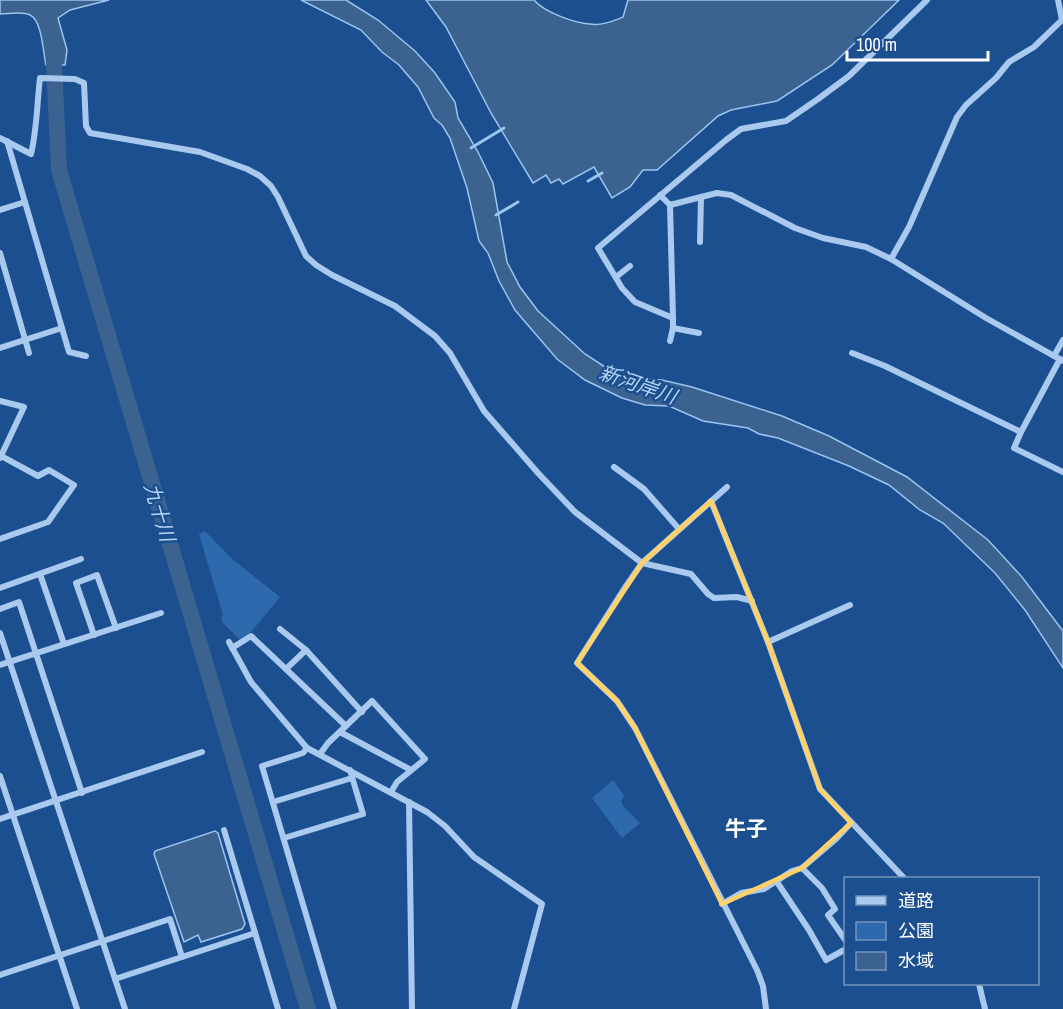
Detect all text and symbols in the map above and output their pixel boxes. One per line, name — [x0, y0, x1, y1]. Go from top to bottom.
scale bar — [847, 24, 988, 62]
text: 100 m — [856, 32, 897, 57]
water label: 新河岸川 — [596, 358, 682, 410]
water label: 九十川 — [138, 479, 182, 547]
district label: 牛子 — [725, 814, 767, 843]
legend — [844, 877, 1039, 985]
text: 道路 — [898, 888, 934, 913]
text: 公園 — [898, 918, 934, 943]
text: 水域 — [898, 948, 934, 973]

